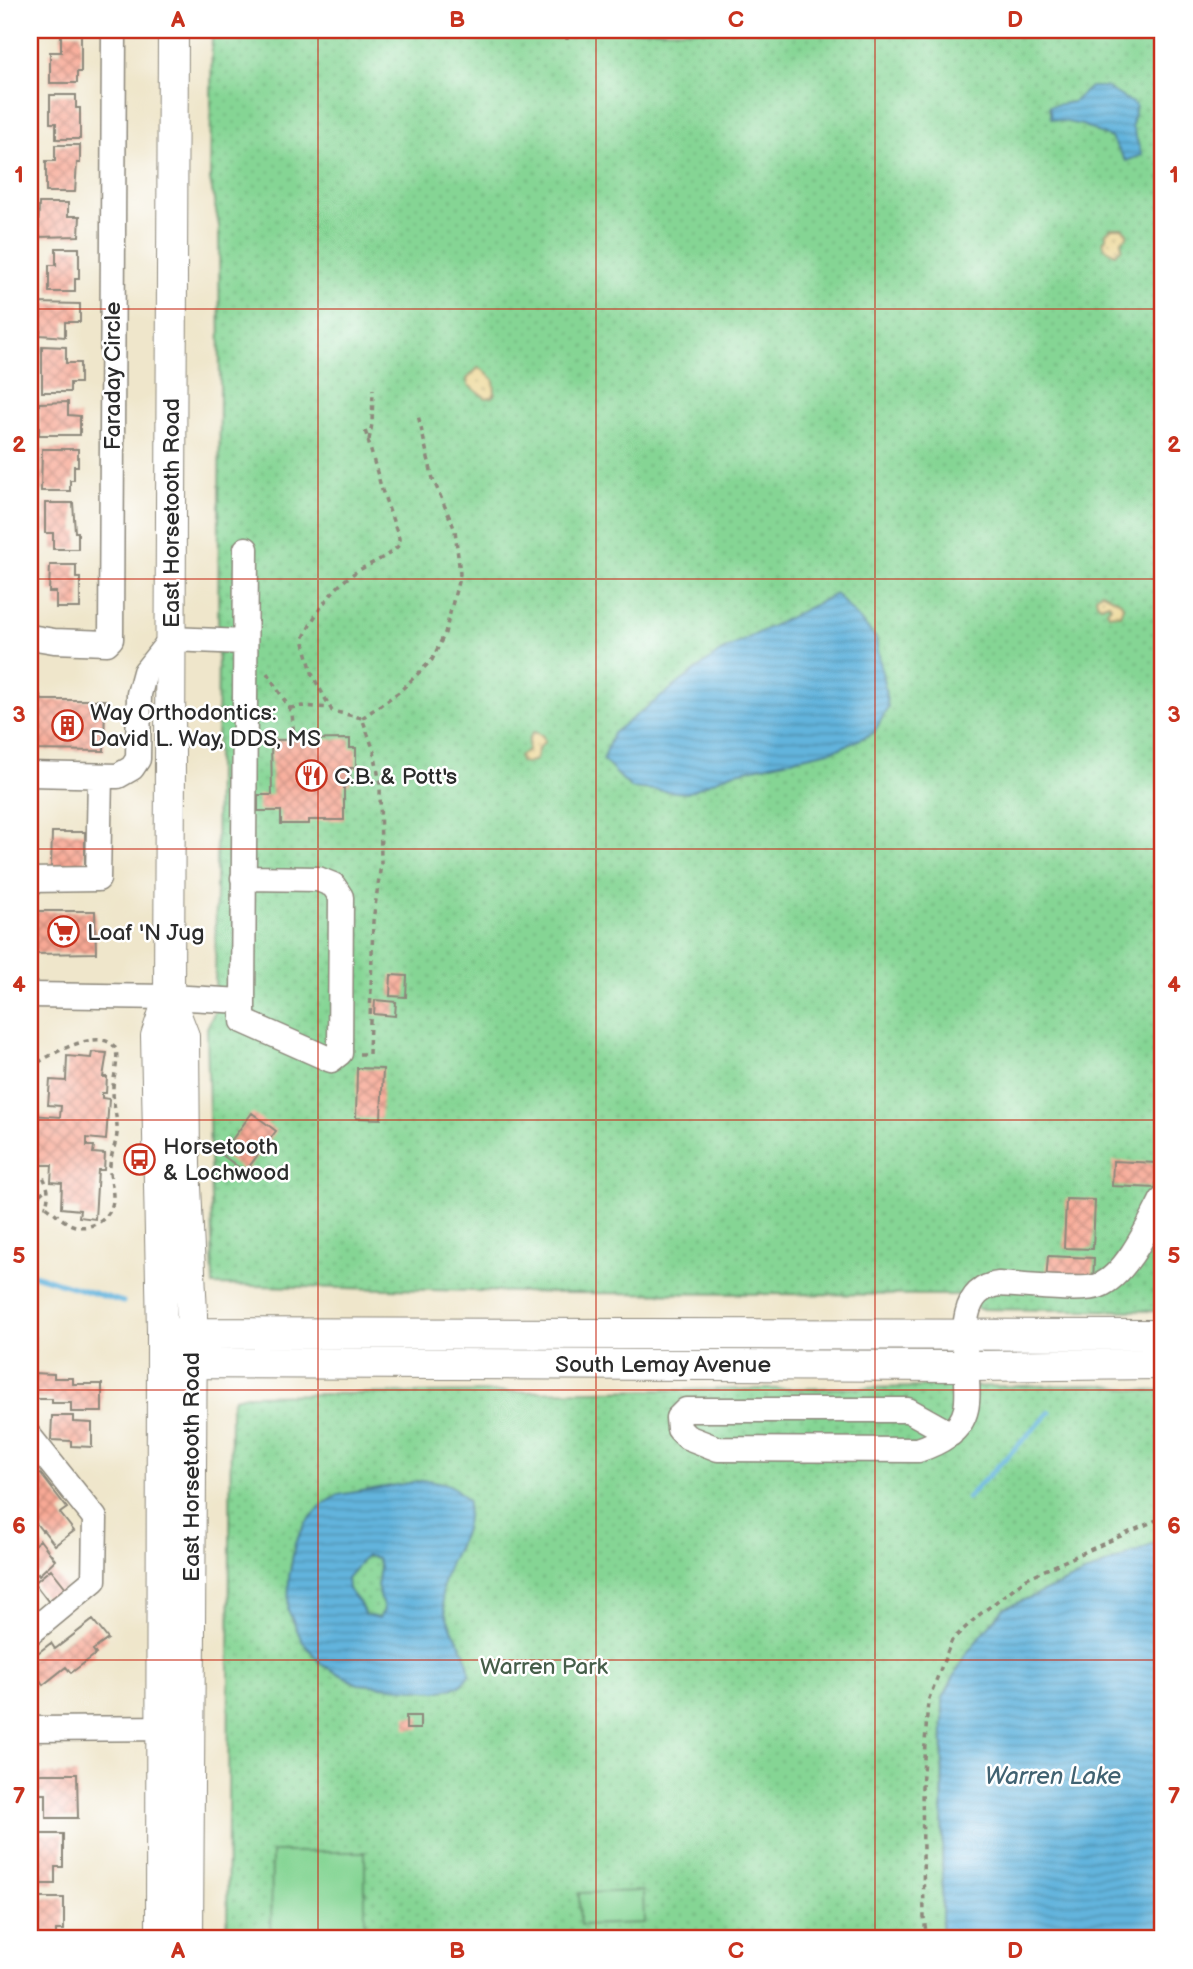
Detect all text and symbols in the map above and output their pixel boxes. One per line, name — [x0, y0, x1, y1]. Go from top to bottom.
text: A — [170, 6, 186, 34]
text: B — [449, 6, 465, 34]
text: C — [728, 6, 744, 34]
text: D — [1007, 6, 1023, 34]
text: 1 — [14, 161, 24, 189]
text: 1 — [1169, 161, 1179, 189]
street label: Faraday Circle — [99, 302, 127, 450]
street label: East Horsetooth Road — [158, 398, 186, 628]
text: 2 — [12, 431, 26, 459]
text: 2 — [1167, 431, 1181, 459]
place label: Way Orthodontics: David L. Way, DDS, MS — [90, 699, 321, 753]
text: 3 — [12, 701, 26, 729]
text: 3 — [1167, 701, 1181, 729]
building icon: Way Orthodontics: David L. Way, DDS, MS — [50, 708, 84, 742]
restaurant icon: C.B. & Pott's — [294, 759, 328, 793]
place label: C.B. & Pott's — [334, 763, 457, 791]
supermarket icon: Loaf 'N Jug — [47, 915, 81, 949]
place label: Loaf 'N Jug — [87, 919, 204, 947]
text: 4 — [12, 971, 26, 999]
text: 4 — [1167, 971, 1181, 999]
place label: Horsetooth & Lochwood — [163, 1133, 289, 1187]
bus stop icon: Horsetooth & Lochwood — [123, 1142, 157, 1176]
text: 5 — [12, 1242, 26, 1270]
text: 5 — [1167, 1242, 1181, 1270]
street label: South Lemay Avenue — [555, 1351, 771, 1379]
street label: East Horsetooth Road — [178, 1352, 206, 1582]
text: 6 — [12, 1512, 26, 1540]
text: 6 — [1167, 1512, 1181, 1540]
park label: Warren Park — [480, 1653, 609, 1681]
water label: Warren Lake — [985, 1762, 1121, 1791]
text: 7 — [13, 1782, 26, 1810]
text: 7 — [1168, 1782, 1181, 1810]
text: A — [170, 1937, 186, 1965]
text: B — [449, 1937, 465, 1965]
text: C — [728, 1937, 744, 1965]
text: D — [1007, 1937, 1023, 1965]

